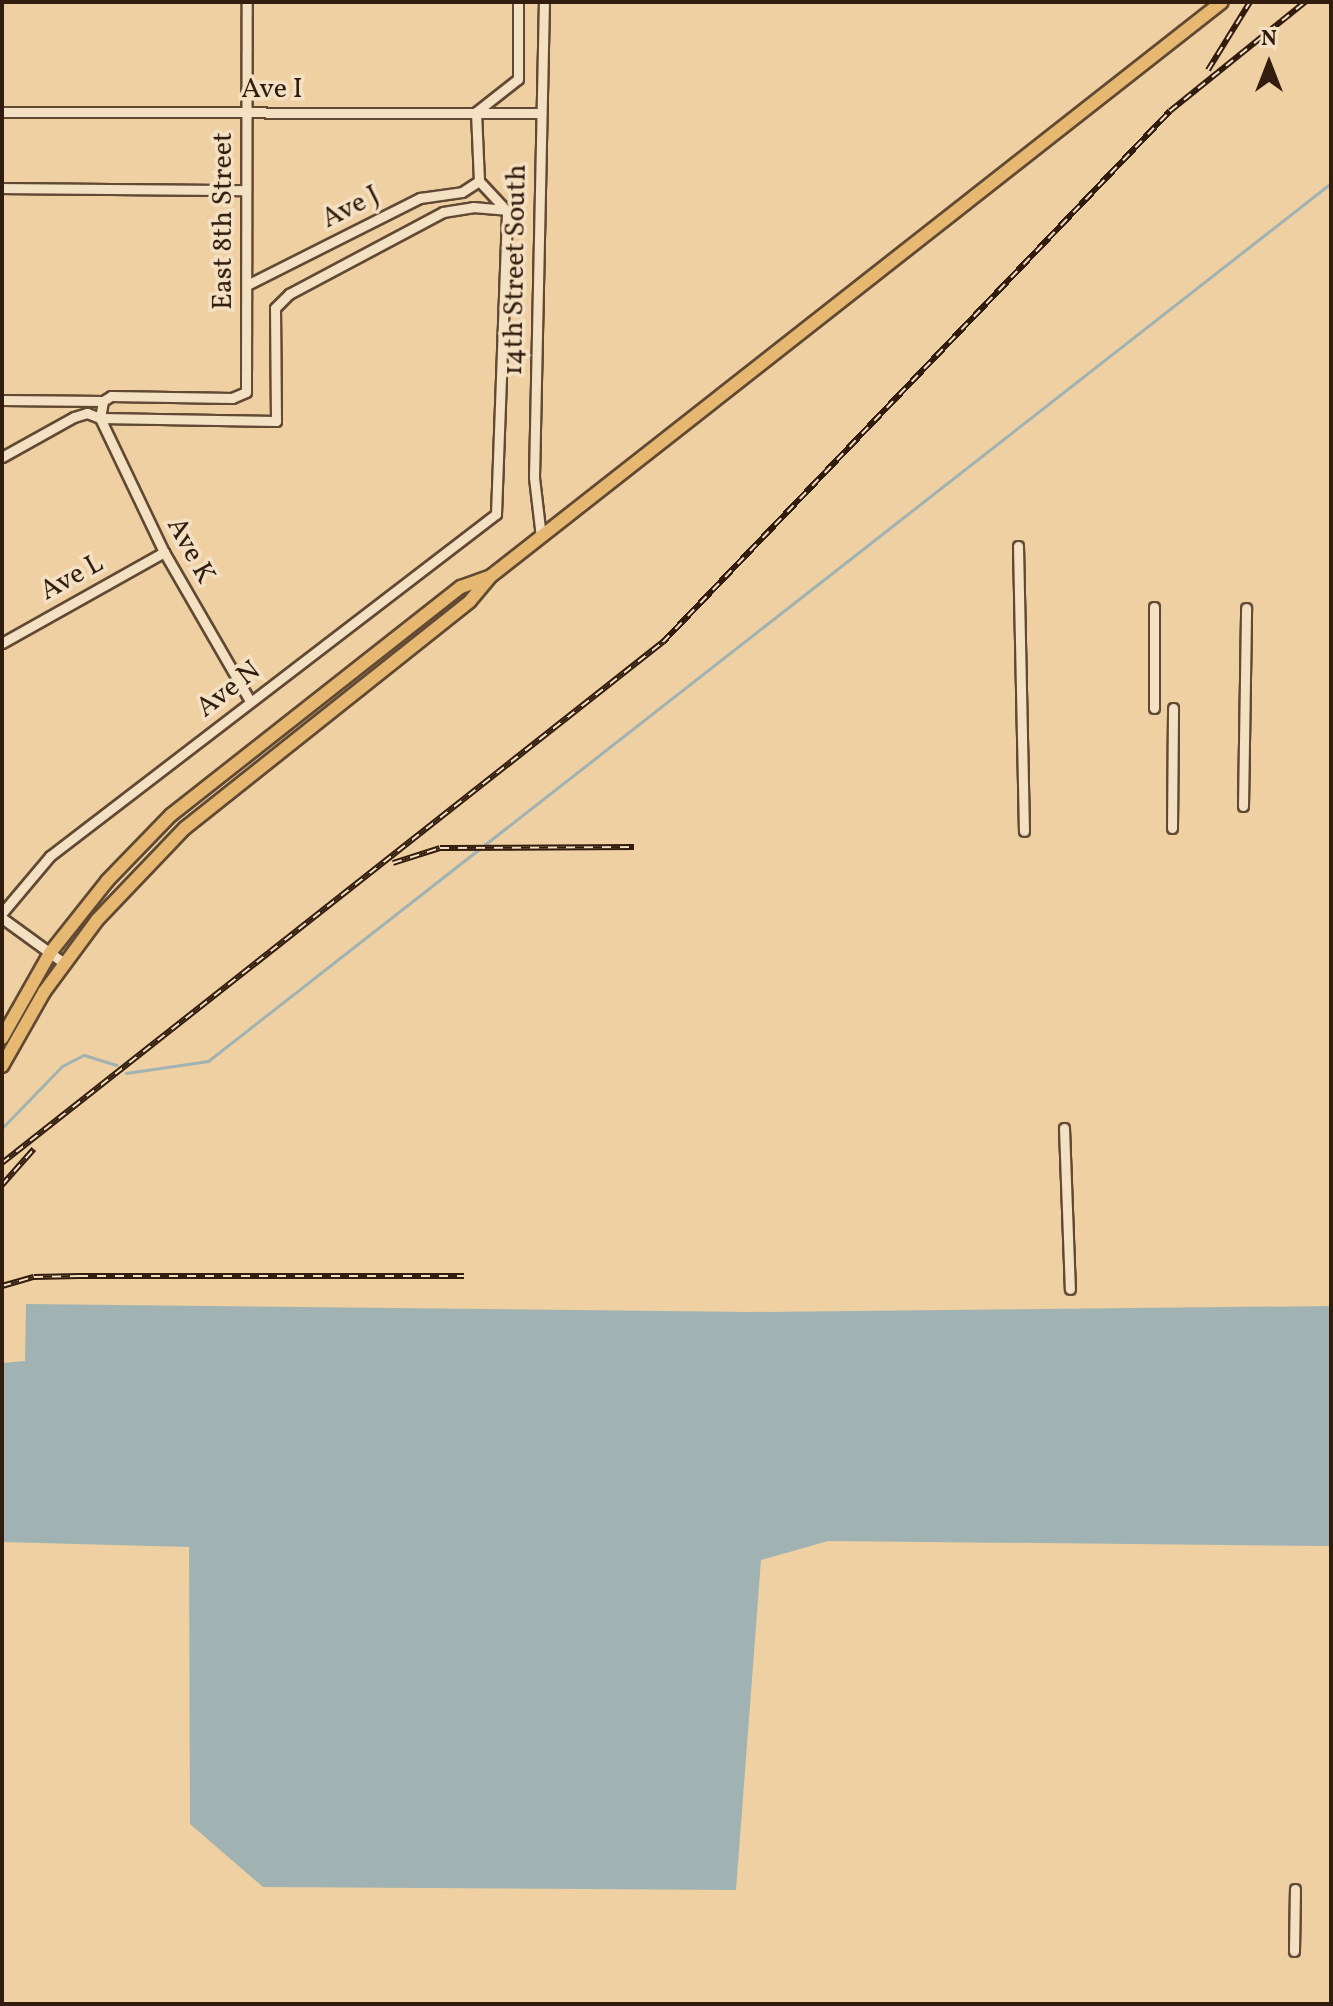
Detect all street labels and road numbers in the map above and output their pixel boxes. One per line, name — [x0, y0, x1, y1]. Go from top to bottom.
street label: Ave I — [241, 73, 303, 107]
street label: East 8th Street — [207, 132, 241, 310]
street label: 14th Street South — [497, 164, 535, 376]
street label: Ave J — [316, 179, 386, 237]
street label: Ave K — [158, 512, 222, 590]
street label: Ave L — [35, 547, 109, 609]
street label: Ave N — [190, 655, 268, 725]

